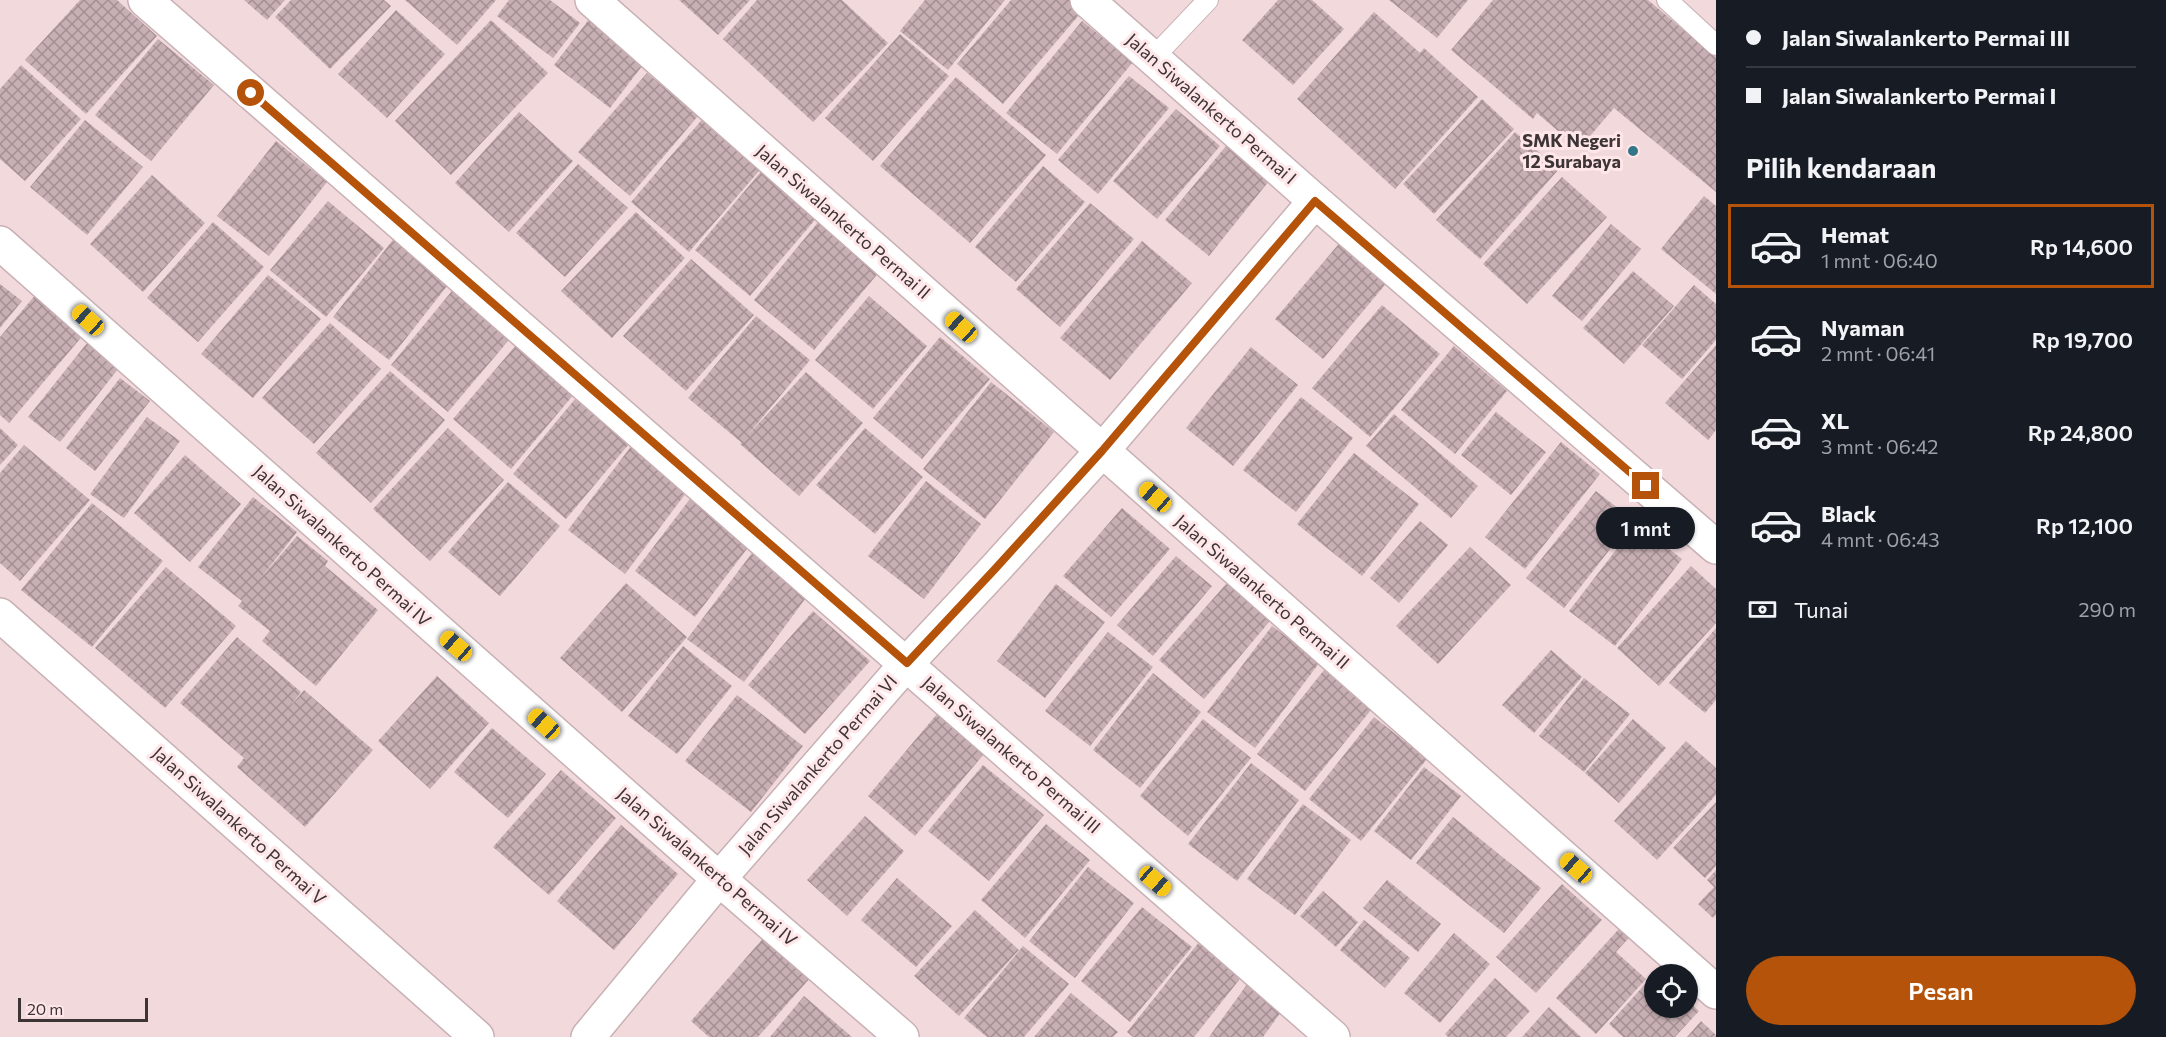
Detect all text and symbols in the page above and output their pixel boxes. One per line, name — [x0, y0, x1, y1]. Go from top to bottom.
text: Jalan Siwalankerto Permai III — [1782, 24, 2070, 51]
street label: Jalan Siwalankerto Permai I — [1122, 28, 1301, 188]
route start — [237, 79, 264, 106]
text: Jalan Siwalankerto Permai I — [1782, 82, 2056, 109]
place label: SMK Negeri 12 Surabaya — [1522, 129, 1621, 172]
street label: Jalan Siwalankerto Permai II — [752, 139, 935, 303]
marker: SMK Negeri 12 Surabaya — [1626, 144, 1640, 158]
text: Pilih kendaraan — [1746, 151, 1936, 184]
icon: car — [1749, 219, 1803, 273]
text: Hemat — [1821, 221, 1889, 248]
text: Rp 14,600 — [2030, 233, 2133, 260]
text: 1 mnt · 06:40 — [1821, 248, 1938, 272]
car — [69, 301, 107, 339]
car — [942, 308, 980, 346]
icon: car — [1749, 312, 1803, 366]
text: Nyaman — [1821, 314, 1904, 341]
text: Rp 19,700 — [2032, 326, 2133, 353]
text: 2 mnt · 06:41 — [1821, 341, 1935, 365]
icon: car — [1749, 405, 1803, 459]
text: XL — [1821, 407, 1849, 434]
text: Rp 24,800 — [2028, 419, 2133, 446]
text: 3 mnt · 06:42 — [1821, 434, 1938, 458]
street label: Jalan Siwalankerto Permai IV — [249, 460, 436, 631]
route end — [1632, 472, 1659, 499]
car — [1136, 478, 1174, 516]
icon: car — [1749, 498, 1803, 552]
text: Black — [1821, 500, 1876, 527]
callout: 1 mnt — [1596, 507, 1696, 549]
street label: Jalan Siwalankerto Permai II — [1171, 509, 1354, 673]
text: Rp 12,100 — [2036, 512, 2133, 539]
text: 1 mnt — [1620, 516, 1671, 540]
text: 4 mnt · 06:43 — [1821, 527, 1940, 551]
icon: cash — [1746, 593, 1779, 626]
text: Tunai — [1794, 596, 1848, 623]
text: 290 m — [2078, 597, 2136, 621]
car — [437, 627, 475, 665]
street label: Jalan Siwalankerto Permai VI — [733, 670, 901, 859]
street label: Jalan Siwalankerto Permai III — [918, 671, 1105, 838]
car — [525, 705, 563, 743]
street label: Jalan Siwalankerto Permai V — [148, 741, 331, 909]
street label: Jalan Siwalankerto Permai IV — [613, 782, 802, 950]
car — [1557, 849, 1595, 887]
car — [1136, 862, 1174, 900]
button: Pesan — [1746, 956, 2136, 1025]
map controls — [1644, 964, 1698, 1018]
button: locate — [1644, 964, 1698, 1018]
scale bar — [18, 995, 148, 1022]
text: 20 m — [27, 999, 63, 1018]

